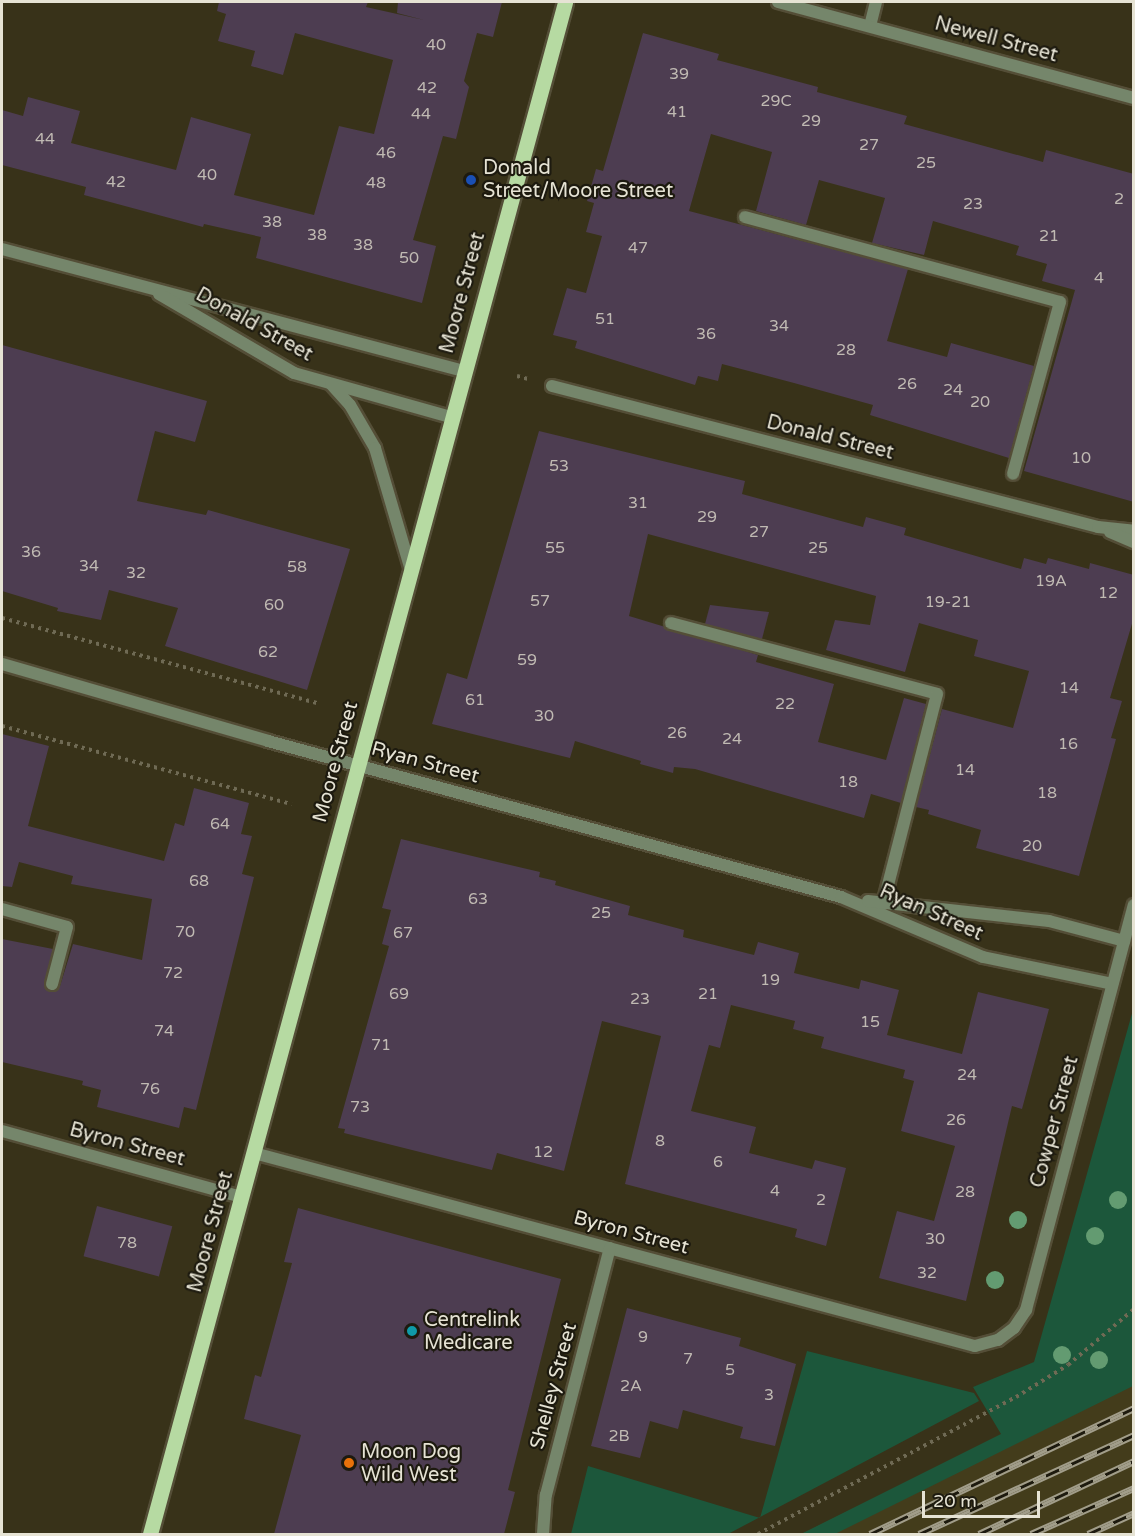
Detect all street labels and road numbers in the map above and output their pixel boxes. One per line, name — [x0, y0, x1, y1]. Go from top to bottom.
street label: Newell Street — [932, 12, 1060, 68]
street label: Moore Street — [435, 230, 491, 356]
street label: Donald Street — [191, 283, 317, 367]
street label: Donald Street — [764, 411, 896, 465]
street label: Moore Street — [308, 699, 364, 825]
street label: Ryan Street — [368, 737, 482, 789]
street label: Ryan Street — [876, 880, 986, 946]
street label: Cowper Street — [1026, 1054, 1084, 1190]
street label: Byron Street — [67, 1118, 187, 1172]
street label: Moore Street — [183, 1169, 239, 1295]
street label: Byron Street — [571, 1206, 691, 1260]
street label: Shelley Street — [526, 1320, 582, 1452]

